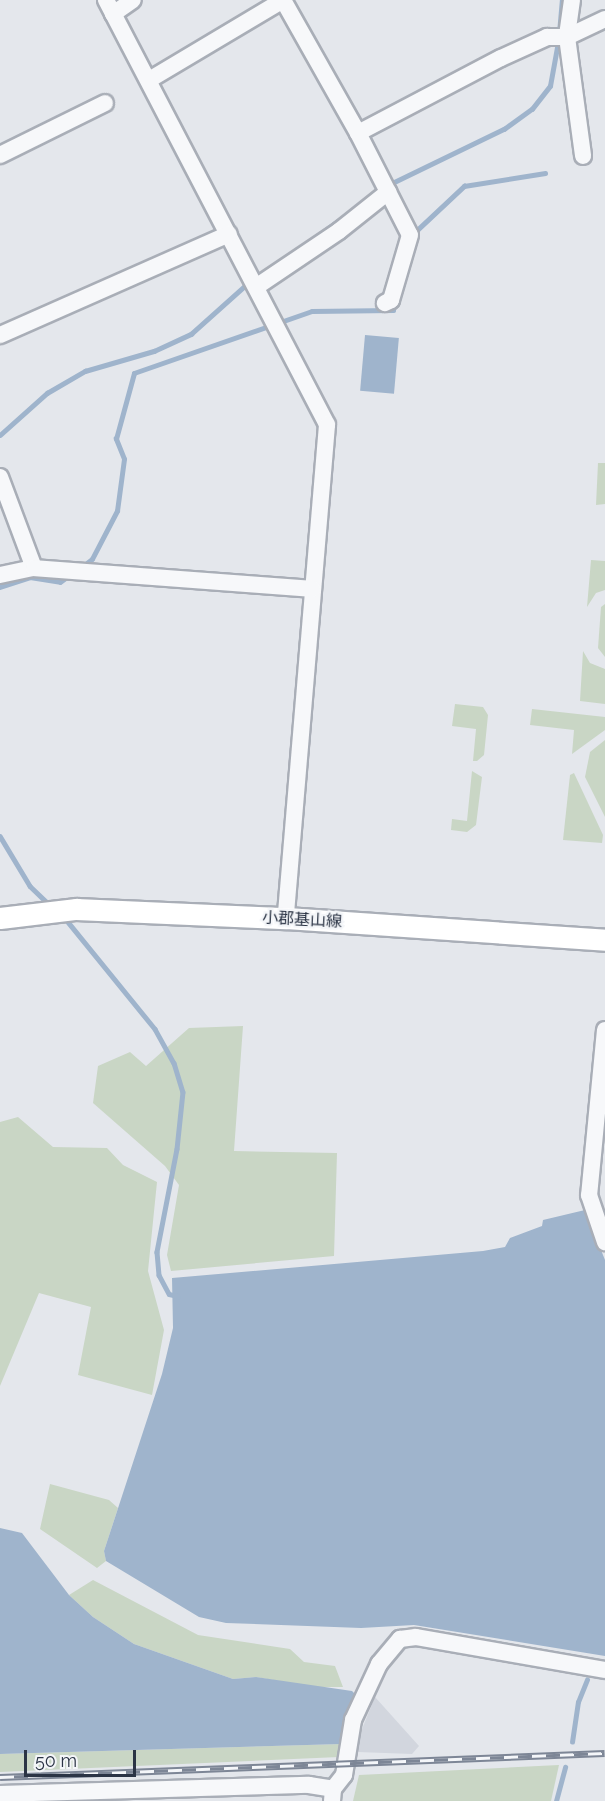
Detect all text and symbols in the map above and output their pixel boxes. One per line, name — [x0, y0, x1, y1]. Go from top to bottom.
street label: 小郡基山線 — [262, 908, 342, 932]
scale bar — [27, 1738, 140, 1776]
text: 50 m — [35, 1750, 77, 1771]

